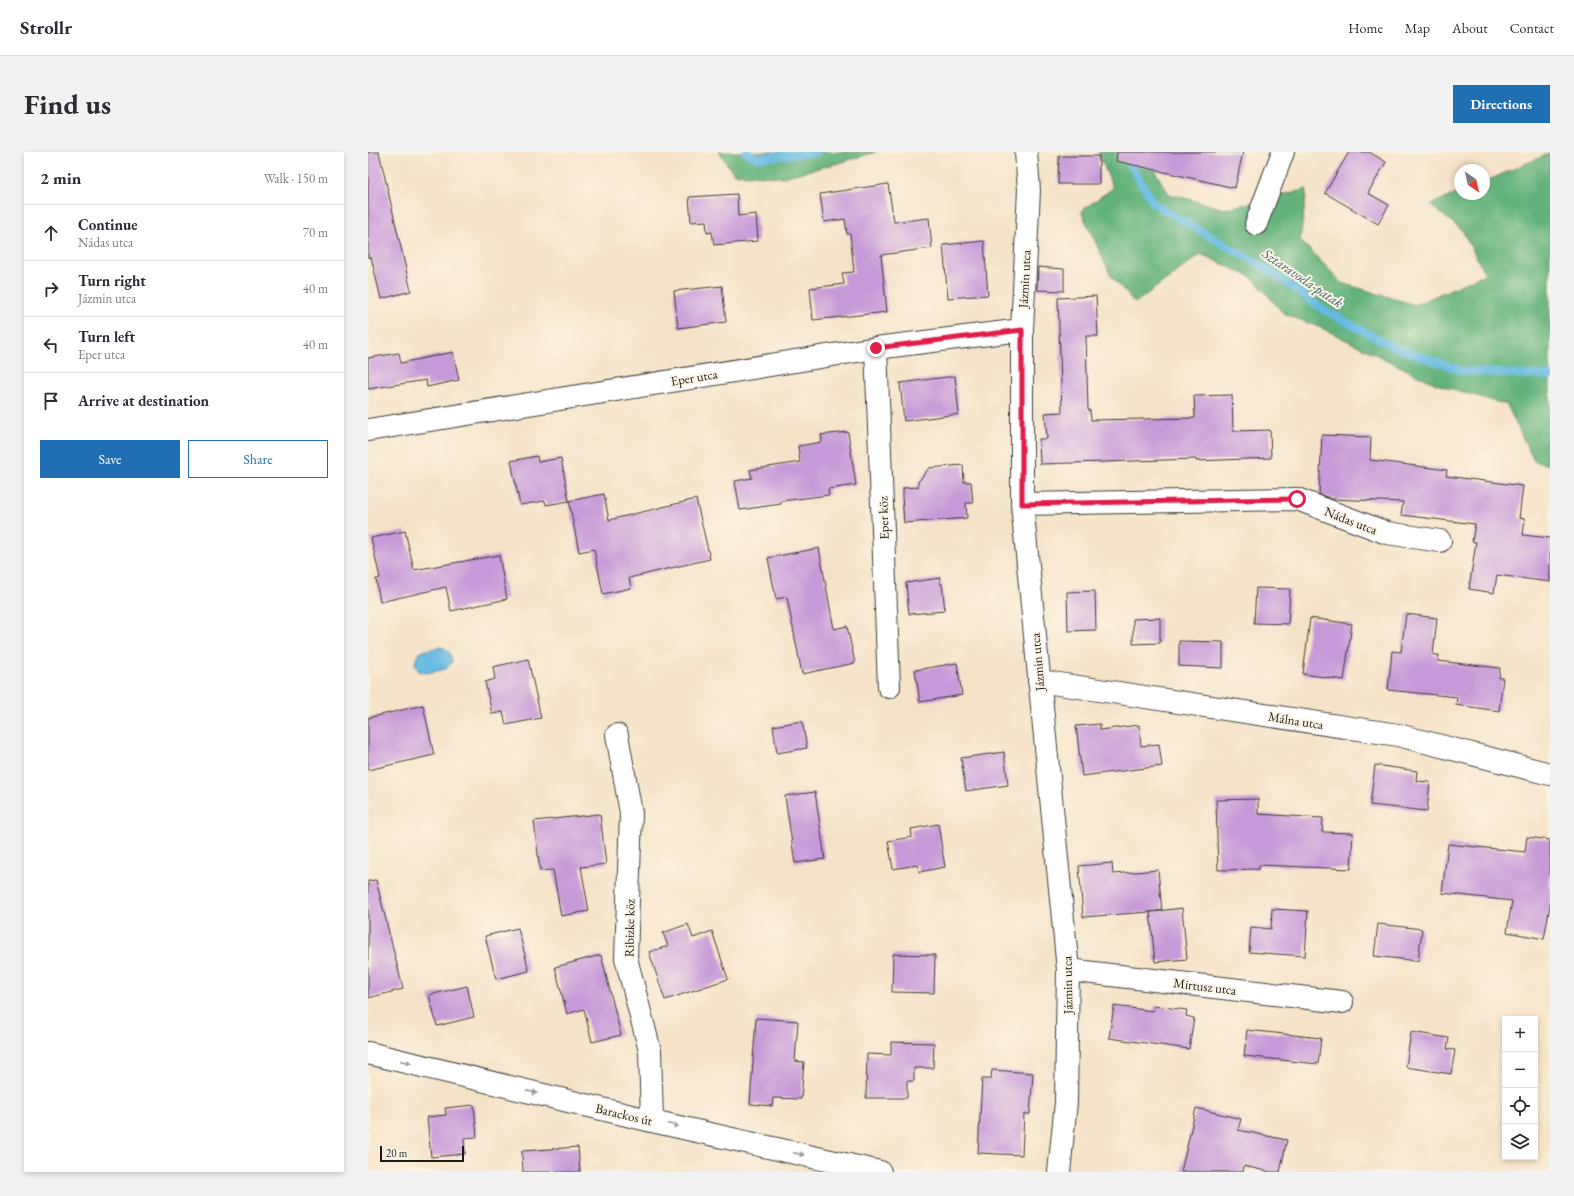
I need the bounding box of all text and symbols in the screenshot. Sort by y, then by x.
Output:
text: Strollr [20,15,72,40]
text: Home [1348,19,1383,37]
text: Map [1405,19,1430,37]
text: About [1452,19,1488,37]
text: Contact [1510,19,1554,37]
button: Directions [1453,85,1550,123]
text: Find us [24,86,111,122]
north arrow [1454,164,1490,200]
text: 2 min [40,167,81,189]
text: Walk · 150 m [264,170,328,187]
text: Continue [78,215,138,234]
icon: ahead [40,222,62,244]
text: 70 m [303,224,328,241]
text: Nádas utca [78,234,133,251]
water label: Sztaravoda-patak [1258,244,1347,312]
street label: Jázmin utca [1014,249,1035,310]
text: Turn right [78,271,146,290]
icon: right [40,278,62,300]
text: 40 m [303,280,328,297]
text: Jázmin utca [78,290,136,307]
text: Turn left [78,327,135,346]
icon: left [40,334,62,356]
text: 40 m [303,336,328,353]
route end [867,339,885,357]
text: Eper utca [78,346,125,363]
street label: Eper utca [669,365,720,390]
icon: arrive [40,390,62,412]
text: Arrive at destination [78,391,209,410]
button: Save [40,440,180,478]
button: Share [188,440,328,478]
route start [1288,490,1306,508]
street label: Eper köz [874,496,893,540]
street label: Nádas utca [1322,503,1380,539]
street label: Jázmin utca [1026,631,1049,693]
street label: Málna utca [1267,708,1326,733]
street label: Ribizke köz [620,899,639,957]
street label: Jázmin utca [1058,955,1077,1015]
street label: Mirtusz utca [1173,974,1238,999]
map controls [1502,1016,1538,1160]
button: + [1502,1016,1538,1052]
button: − [1502,1052,1538,1088]
one-way arrow [400,1060,412,1066]
button: locate [1502,1088,1538,1124]
one-way arrow [526,1090,539,1096]
street label: Barackos út [594,1100,654,1129]
one-way arrow [666,1123,679,1129]
button: layers [1502,1124,1538,1160]
scale bar [380,1144,464,1163]
text: 20 m [386,1146,407,1160]
one-way arrow [793,1151,806,1157]

